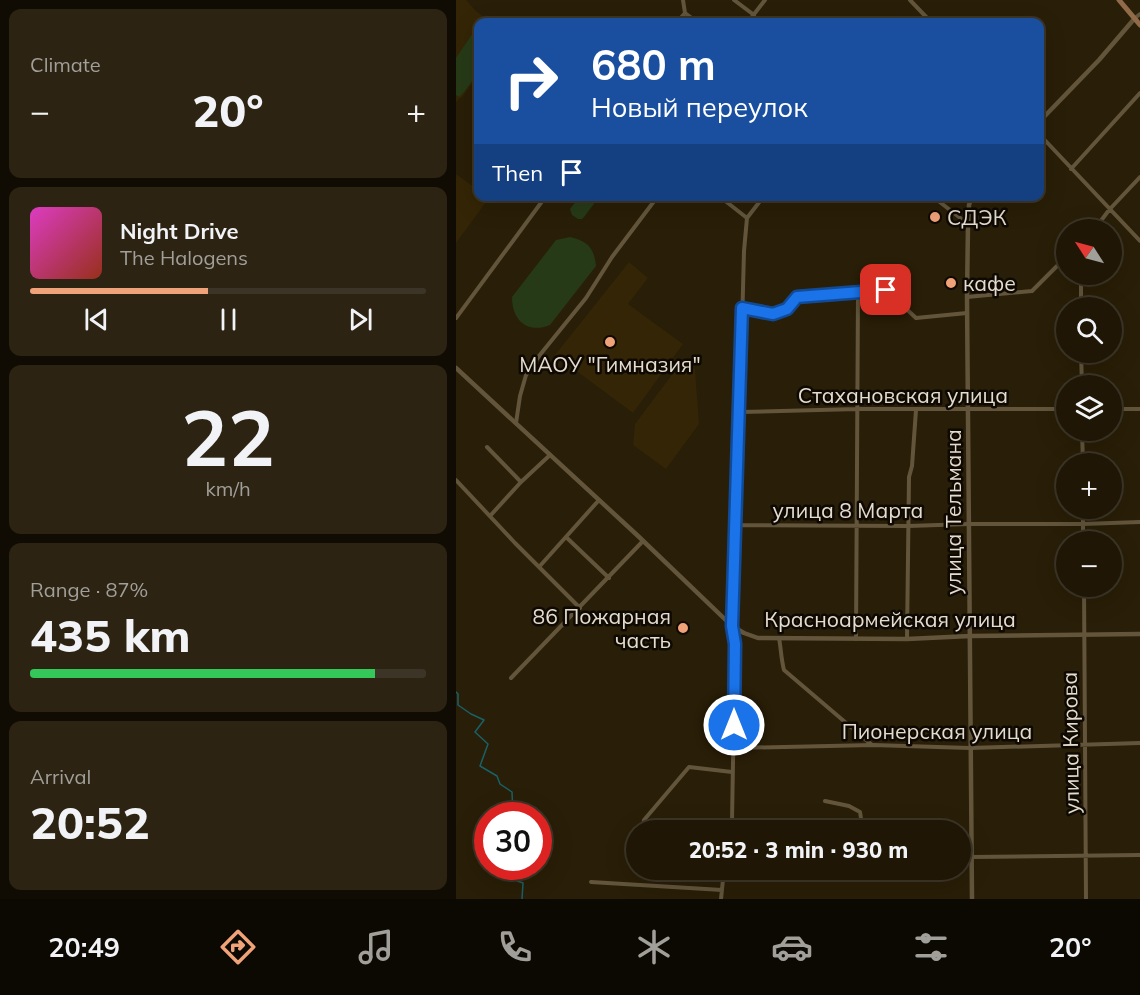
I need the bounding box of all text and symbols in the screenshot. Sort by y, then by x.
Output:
text: 680 m [591,38,716,91]
icon: right [492,42,570,120]
text: Climate [30,52,101,77]
text: 20° [192,82,264,138]
text: − [30,90,50,131]
text: + [406,90,426,131]
text: Новый переулок [591,90,808,124]
icon: arrive [555,156,588,189]
text: Then [492,159,543,187]
place label: СДЭК [947,204,1007,230]
marker: СДЭК [928,210,942,224]
text: Night Drive [120,217,239,245]
north arrow [1056,219,1122,285]
map controls [1056,219,1122,597]
text: The Halogens [120,245,248,270]
pin [860,264,911,315]
place label: кафе [963,270,1016,296]
icon: arrive [869,273,902,306]
marker: кафе [944,276,958,290]
button: search [1056,297,1122,363]
icon: previous [80,303,113,336]
icon: pause [212,303,245,336]
icon: next [344,303,377,336]
marker: МАОУ "Гимназия" [603,335,617,349]
place label: МАОУ "Гимназия" [519,351,701,377]
button: layers [1056,375,1122,441]
street label: Стахановская улица [798,382,1008,408]
text: 22 [181,388,275,486]
street label: улица Тельмана [940,429,966,595]
button: + [1056,453,1122,519]
text: km/h [205,476,251,501]
street label: улица 8 Марта [773,497,923,523]
button: − [1056,531,1122,597]
text: Range · 87% [30,577,148,602]
place label: 86 Пожарная часть [533,603,671,653]
street label: Красноармейская улица [764,606,1016,632]
text: 435 km [30,607,191,663]
marker: 86 Пожарная часть [676,621,690,635]
street label: улица Кирова [1056,672,1084,814]
position arrow [702,693,766,757]
street label: Пионерская улица [842,718,1032,744]
text: Arrival [30,764,91,789]
text: 20:52 [30,794,150,850]
speed limit sign: 30 [474,802,552,880]
text: 20:52 · 3 min · 930 m [689,836,908,864]
icon: directions [217,926,259,968]
icon: music [355,926,397,968]
icon: phone [494,926,536,968]
icon: climate [633,926,675,968]
icon: car [771,926,813,968]
icon: filters [910,926,952,968]
text: 20:49 [48,930,120,964]
text: 20° [1049,930,1092,964]

